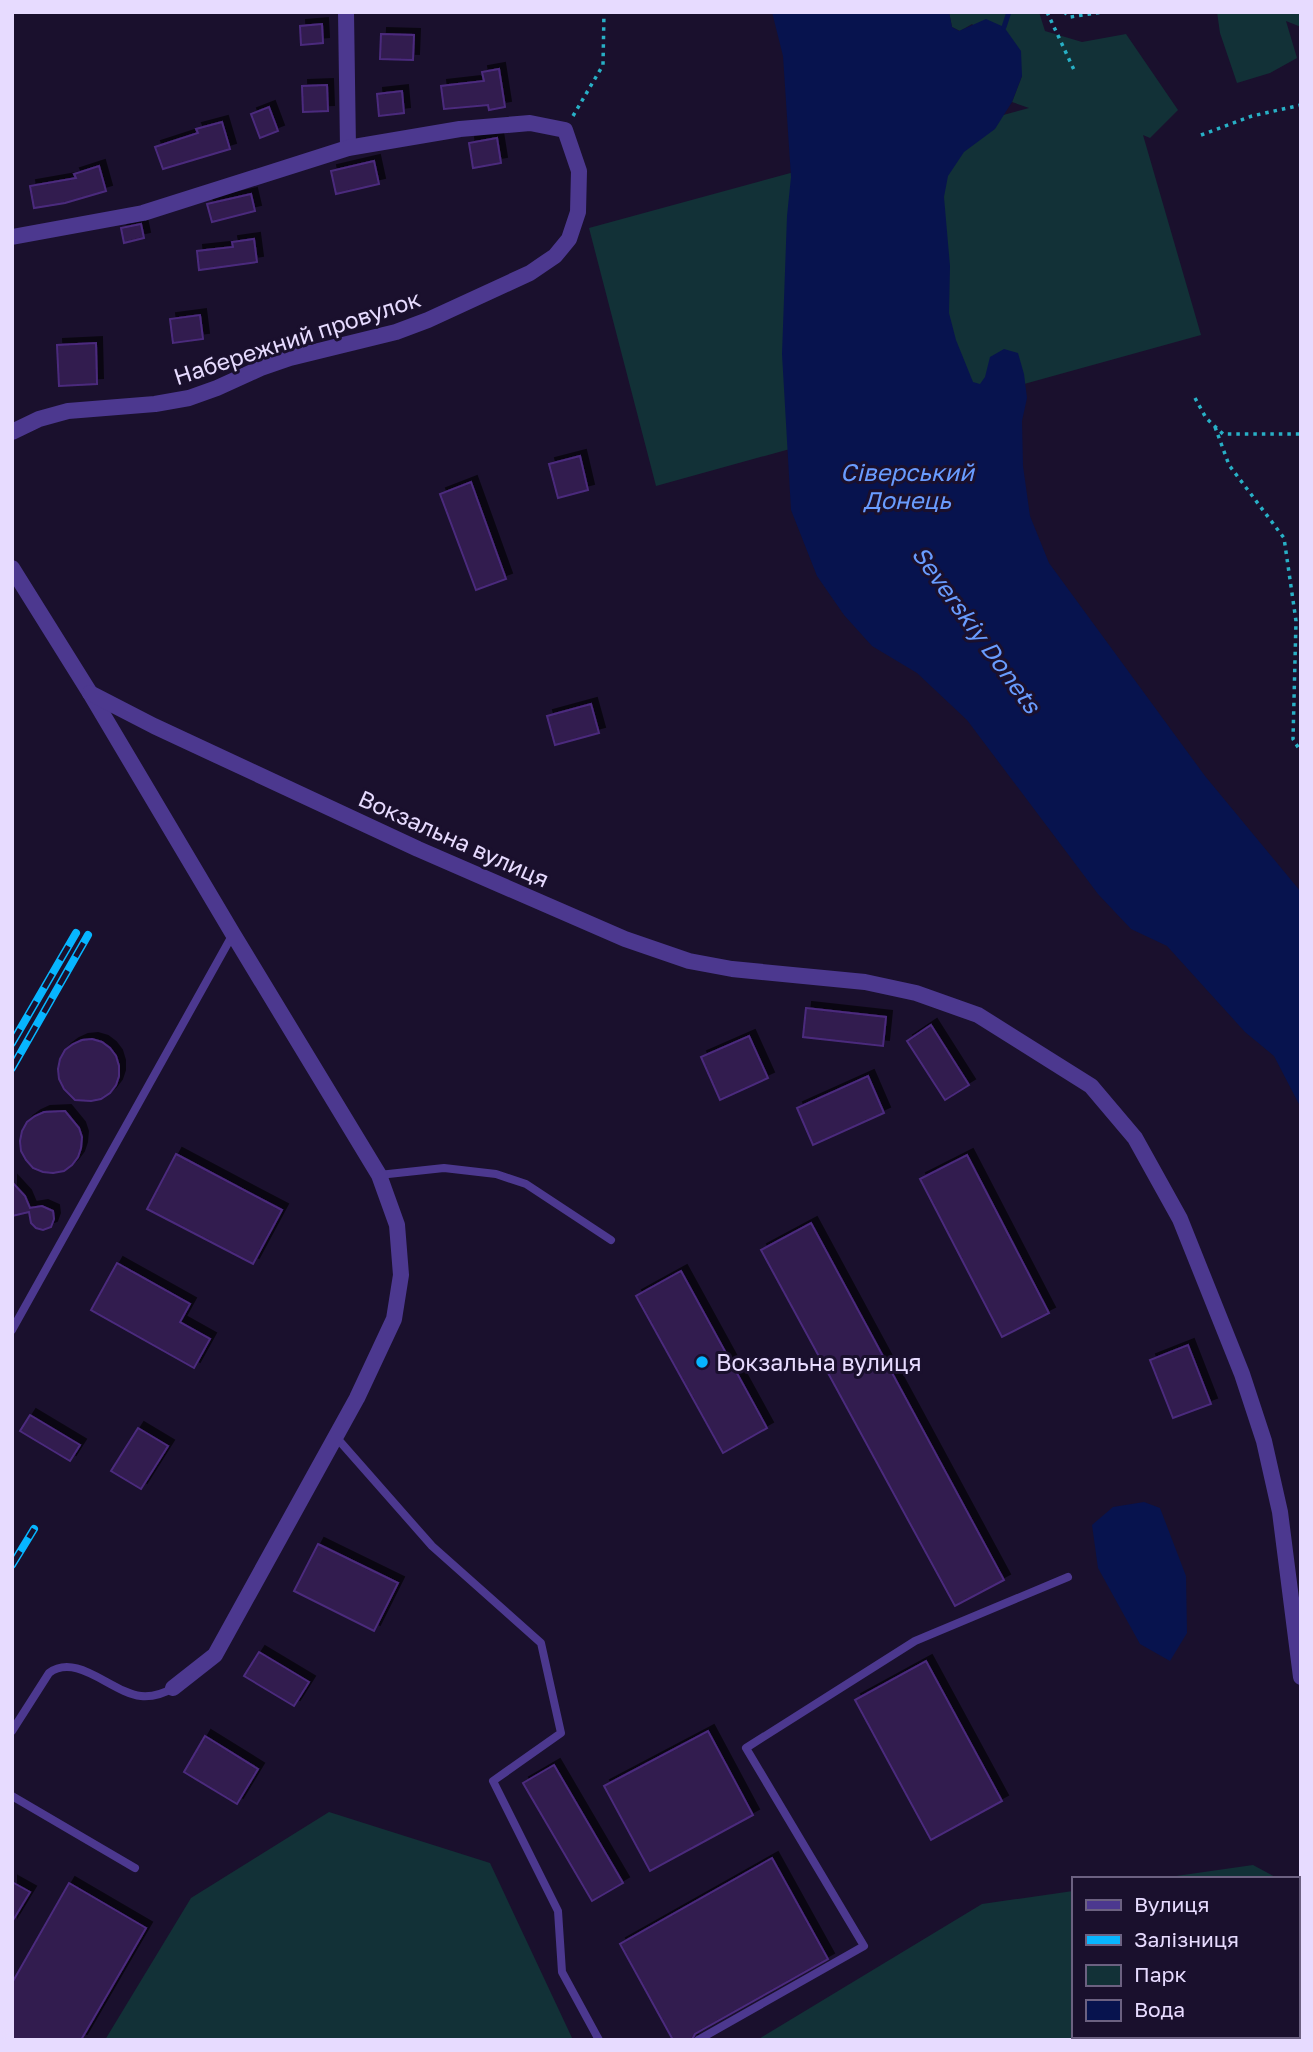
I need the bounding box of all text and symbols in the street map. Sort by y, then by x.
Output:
street label: Набережний провулок [170,284,424,390]
water label: Сіверський Донець [840,457,975,514]
water label: Severskiy Donets [906,540,1048,720]
street label: Вокзальна вулиця [354,783,554,893]
place label: Вокзальна вулиця [716,1348,922,1376]
marker: Вокзальна вулиця [694,1354,710,1370]
legend [1072,1877,1299,2038]
text: Вулиця [1134,1891,1210,1917]
text: Залізниця [1134,1926,1239,1952]
text: Парк [1134,1961,1187,1987]
text: Вода [1134,1996,1185,2022]

